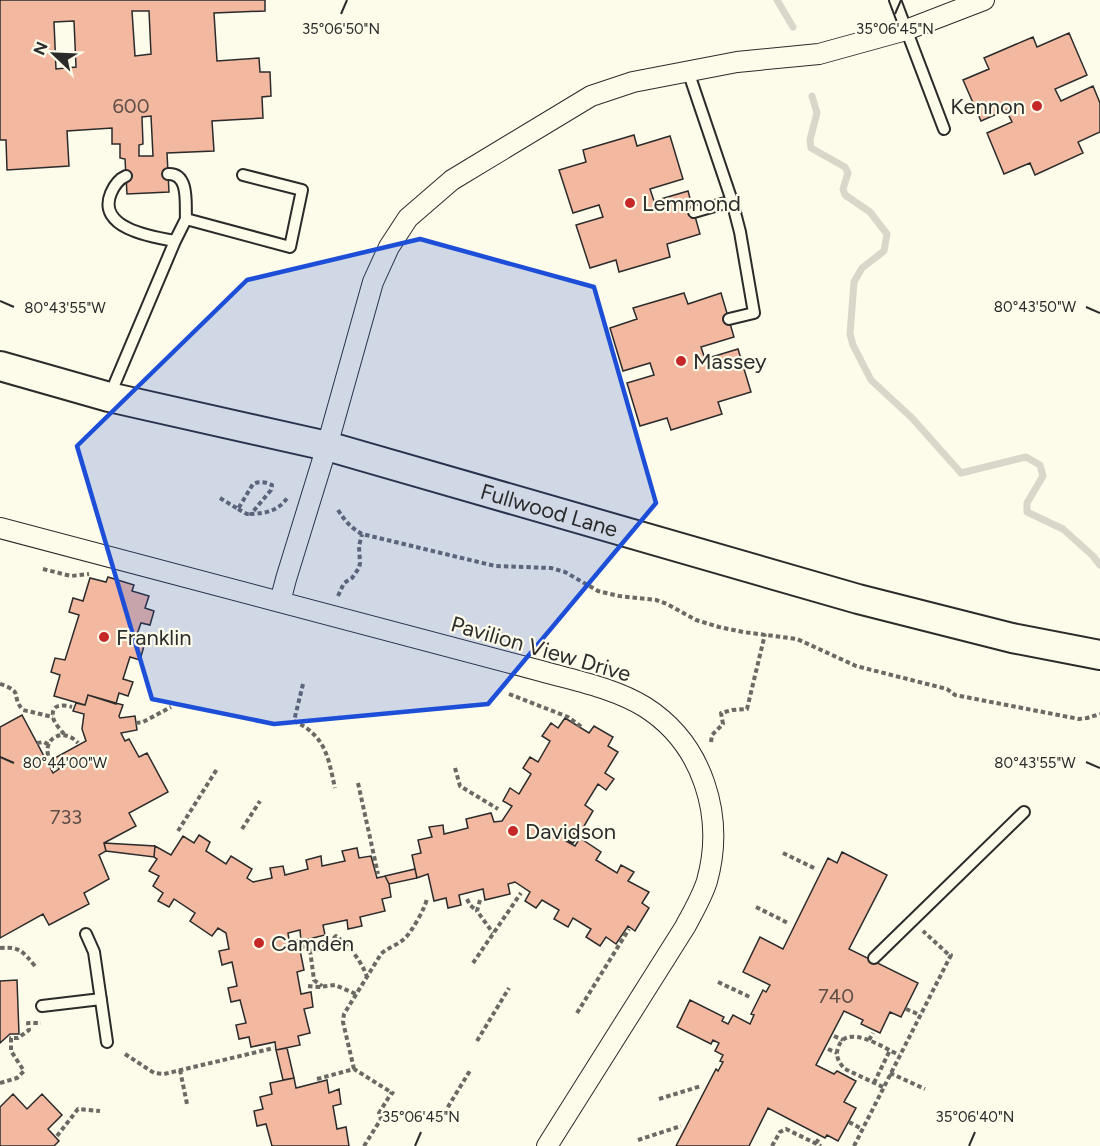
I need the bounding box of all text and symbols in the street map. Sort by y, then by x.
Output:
text: 35°06'50"N [302,20,380,38]
text: 35°06'45"N [856,20,934,38]
north arrow [24,24,84,84]
text: N [29,39,52,58]
place label: Kennon [950,93,1025,120]
house number: 600 [113,94,149,118]
marker: Kennon [1030,99,1044,113]
place label: Lemmond [642,190,741,217]
marker: Lemmond [623,196,637,210]
text: 80°43'50"W [994,298,1077,316]
text: 80°43'55"W [24,299,106,317]
place label: Massey [693,348,767,375]
marker: Massey [674,354,688,368]
street label: Fullwood Lane [477,477,621,543]
street label: Pavilion View Drive [448,610,634,688]
place label: Franklin [116,624,192,651]
marker: Franklin [97,630,111,644]
text: 80°44'00"W [23,754,108,772]
text: 80°43'55"W [994,754,1076,772]
house number: 733 [50,805,82,829]
place label: Davidson [525,818,616,845]
marker: Davidson [506,824,520,838]
place label: Camden [271,930,354,957]
marker: Camden [252,936,266,950]
house number: 740 [818,984,854,1008]
text: 35°06'45"N [382,1108,460,1126]
text: 35°06'40"N [936,1108,1014,1126]

